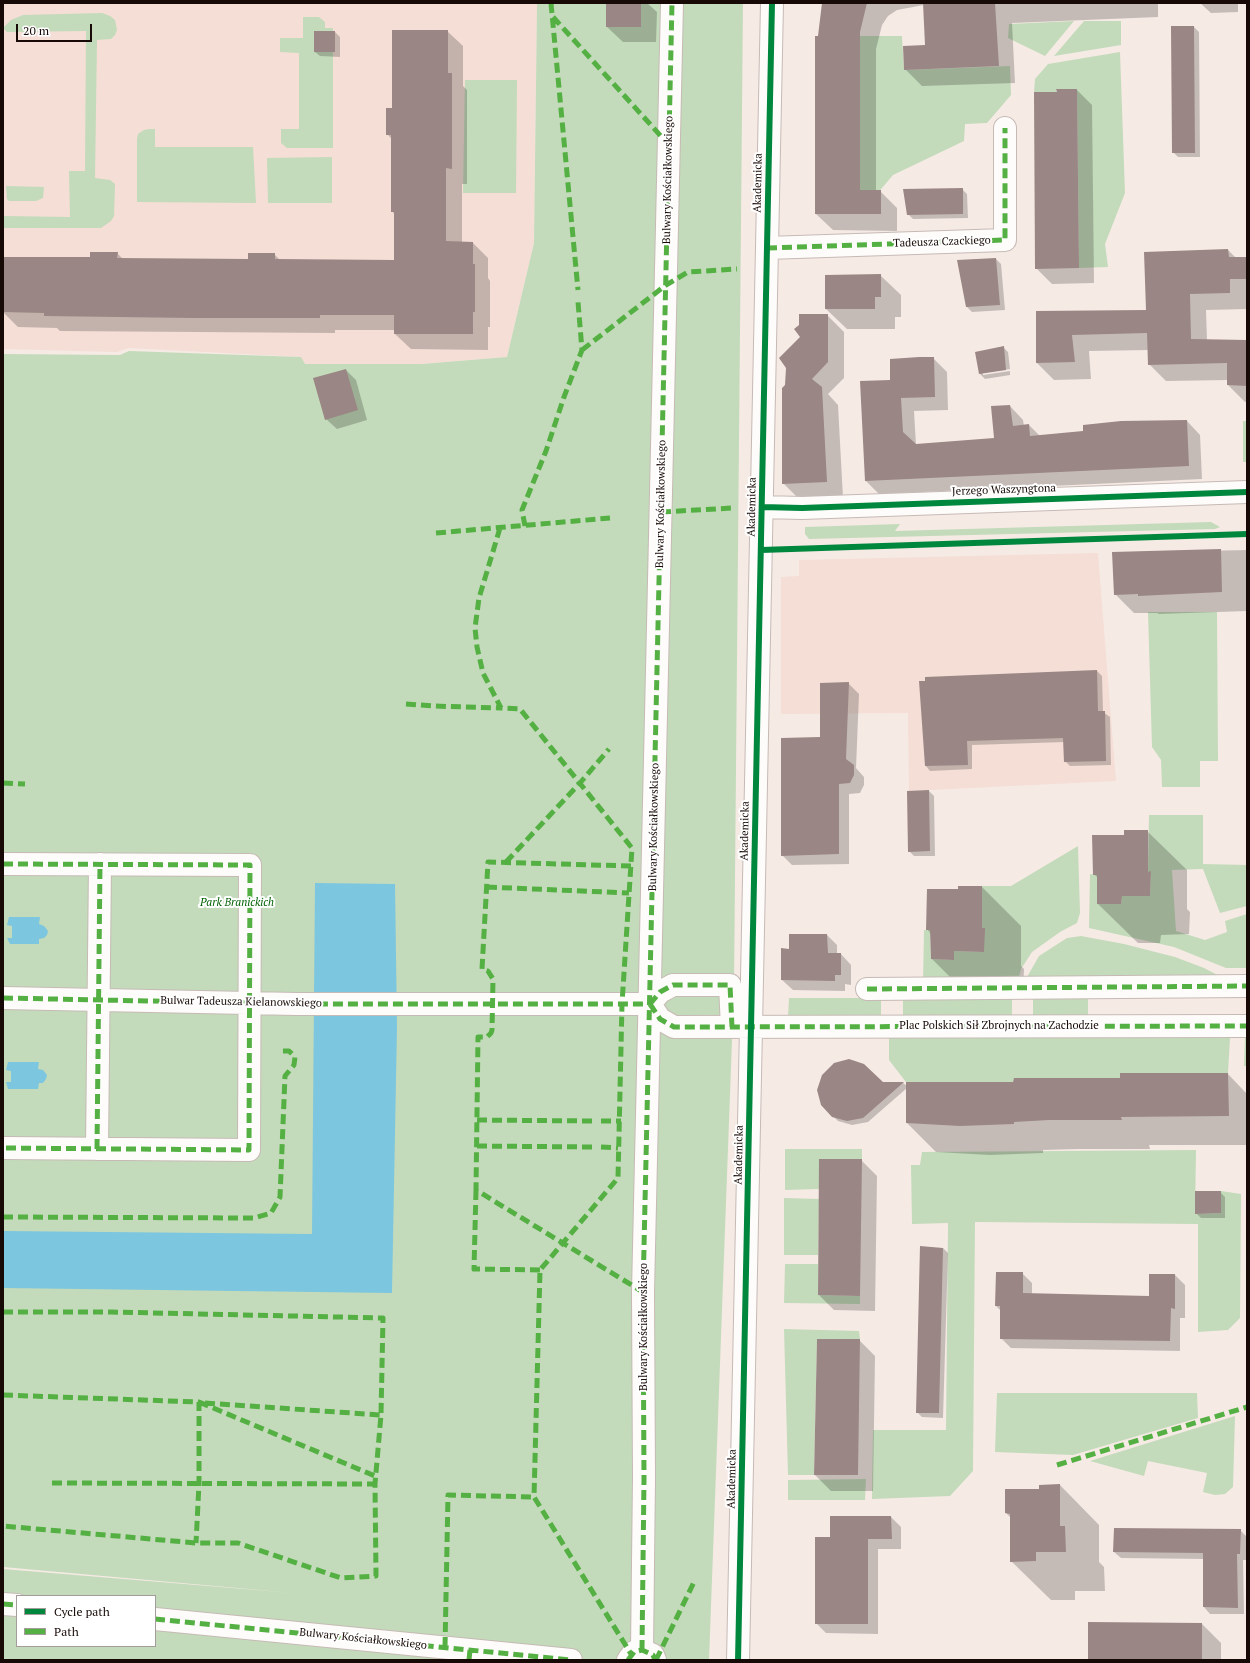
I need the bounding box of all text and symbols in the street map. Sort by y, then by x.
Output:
scale bar [18,16,94,42]
text: 20 m [23,23,49,38]
street label: Bulwary Kościałkowskiego [660,116,676,244]
street label: Akademicka [751,153,765,213]
street label: Tadeusza Czackiego [893,234,991,250]
street label: Bulwary Kościałkowskiego [653,440,669,568]
street label: Akademicka [745,477,759,537]
street label: Jerzego Waszyngtona [952,482,1056,498]
street label: Bulwary Kościałkowskiego [646,763,662,891]
street label: Akademicka [738,801,752,861]
park label: Park Branickich [200,896,274,910]
street label: Bulwar Tadeusza Kielanowskiego [160,994,322,1010]
street label: Plac Polskich Sił Zbrojnych na Zachodzie [899,1019,1099,1033]
street label: Akademicka [732,1125,746,1185]
street label: Bulwary Kościałkowskiego [637,1263,651,1391]
street label: Akademicka [725,1449,739,1509]
legend [16,1595,156,1647]
text: Cycle path [54,1604,110,1619]
text: Path [54,1624,79,1639]
street label: Bulwary Kościałkowskiego [299,1626,427,1652]

